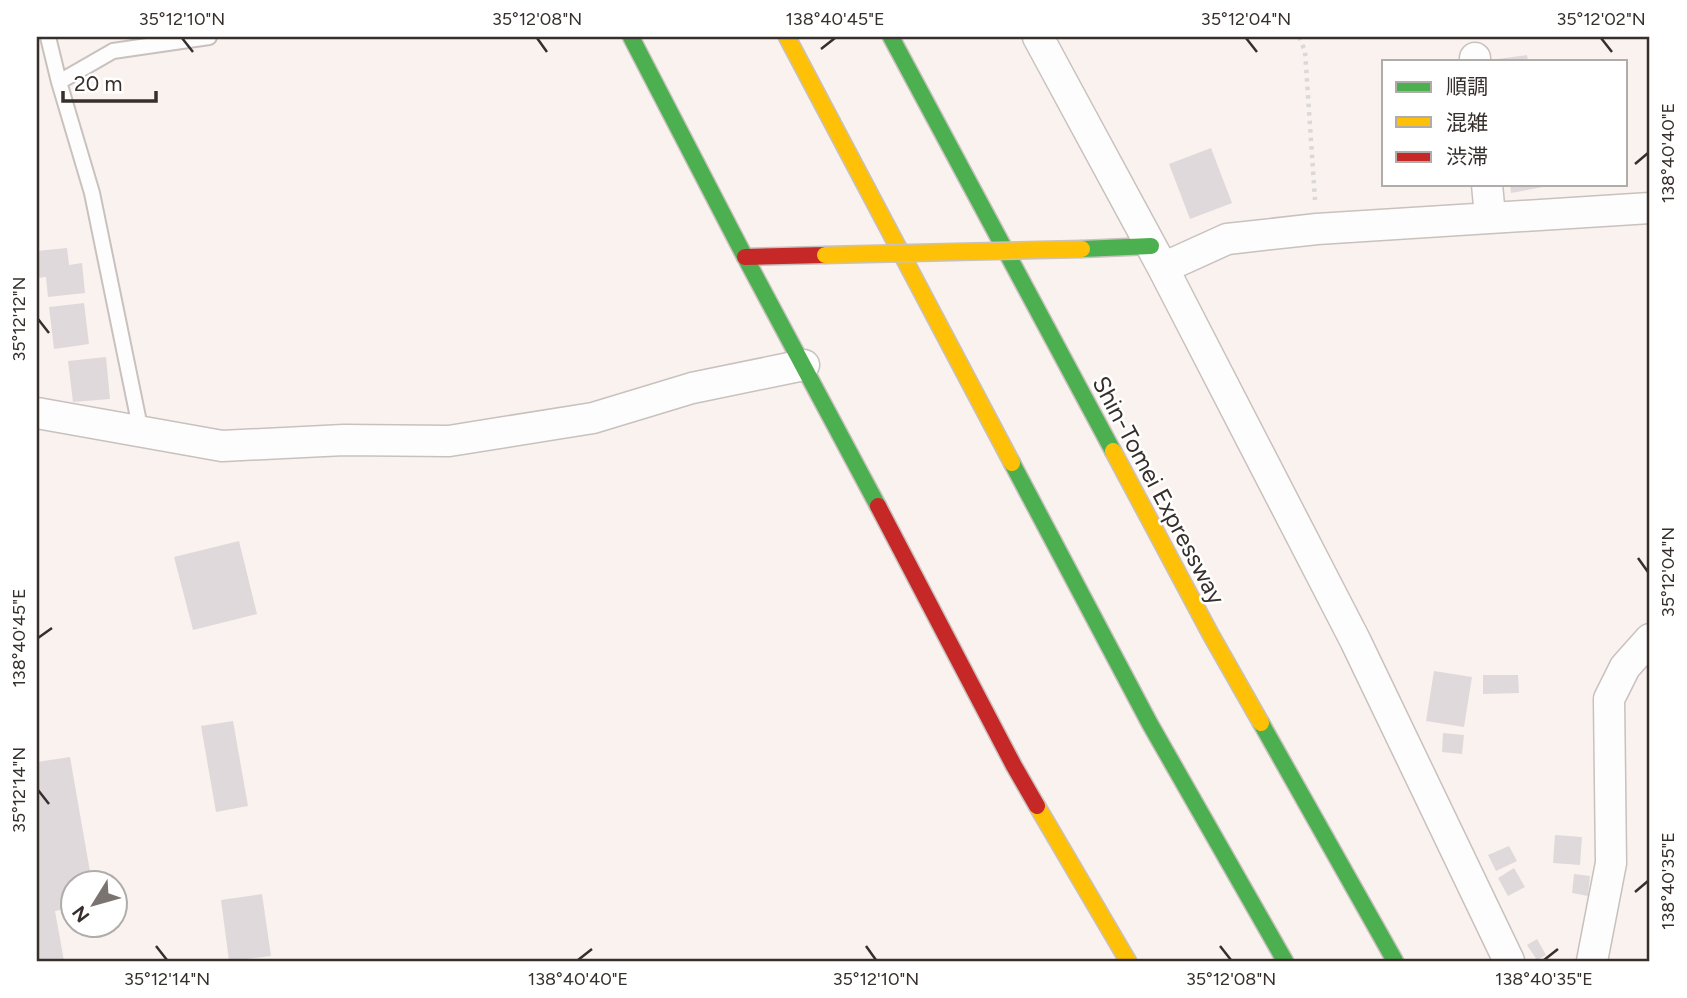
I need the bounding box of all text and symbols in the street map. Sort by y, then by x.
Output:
text: 35°12'10"N [139,8,225,30]
text: 35°12'08"N [492,8,582,30]
text: 138°40'45"E [785,8,885,30]
text: 35°12'04"N [1201,8,1291,30]
text: 35°12'02"N [1556,8,1646,30]
scale bar [63,60,156,104]
legend [1382,60,1628,186]
text: 20 m [74,71,122,96]
text: 順調 [1446,74,1488,99]
text: 138°40'40"E [1657,103,1679,203]
text: 混雑 [1446,110,1488,135]
text: 渋滞 [1446,144,1488,169]
text: 35°12'12"N [8,276,30,362]
street label: Shin-Tomei Expressway [1086,371,1232,609]
text: 35°12'04"N [1657,527,1679,617]
text: 138°40'45"E [8,588,30,688]
text: 35°12'14"N [8,747,30,833]
text: 138°40'35"E [1657,832,1679,930]
north arrow [60,869,130,939]
text: N [67,901,94,927]
text: 35°12'14"N [124,968,210,990]
text: 138°40'40"E [528,968,628,990]
text: 35°12'10"N [833,968,919,990]
text: 35°12'08"N [1186,968,1276,990]
text: 138°40'35"E [1495,968,1593,990]

